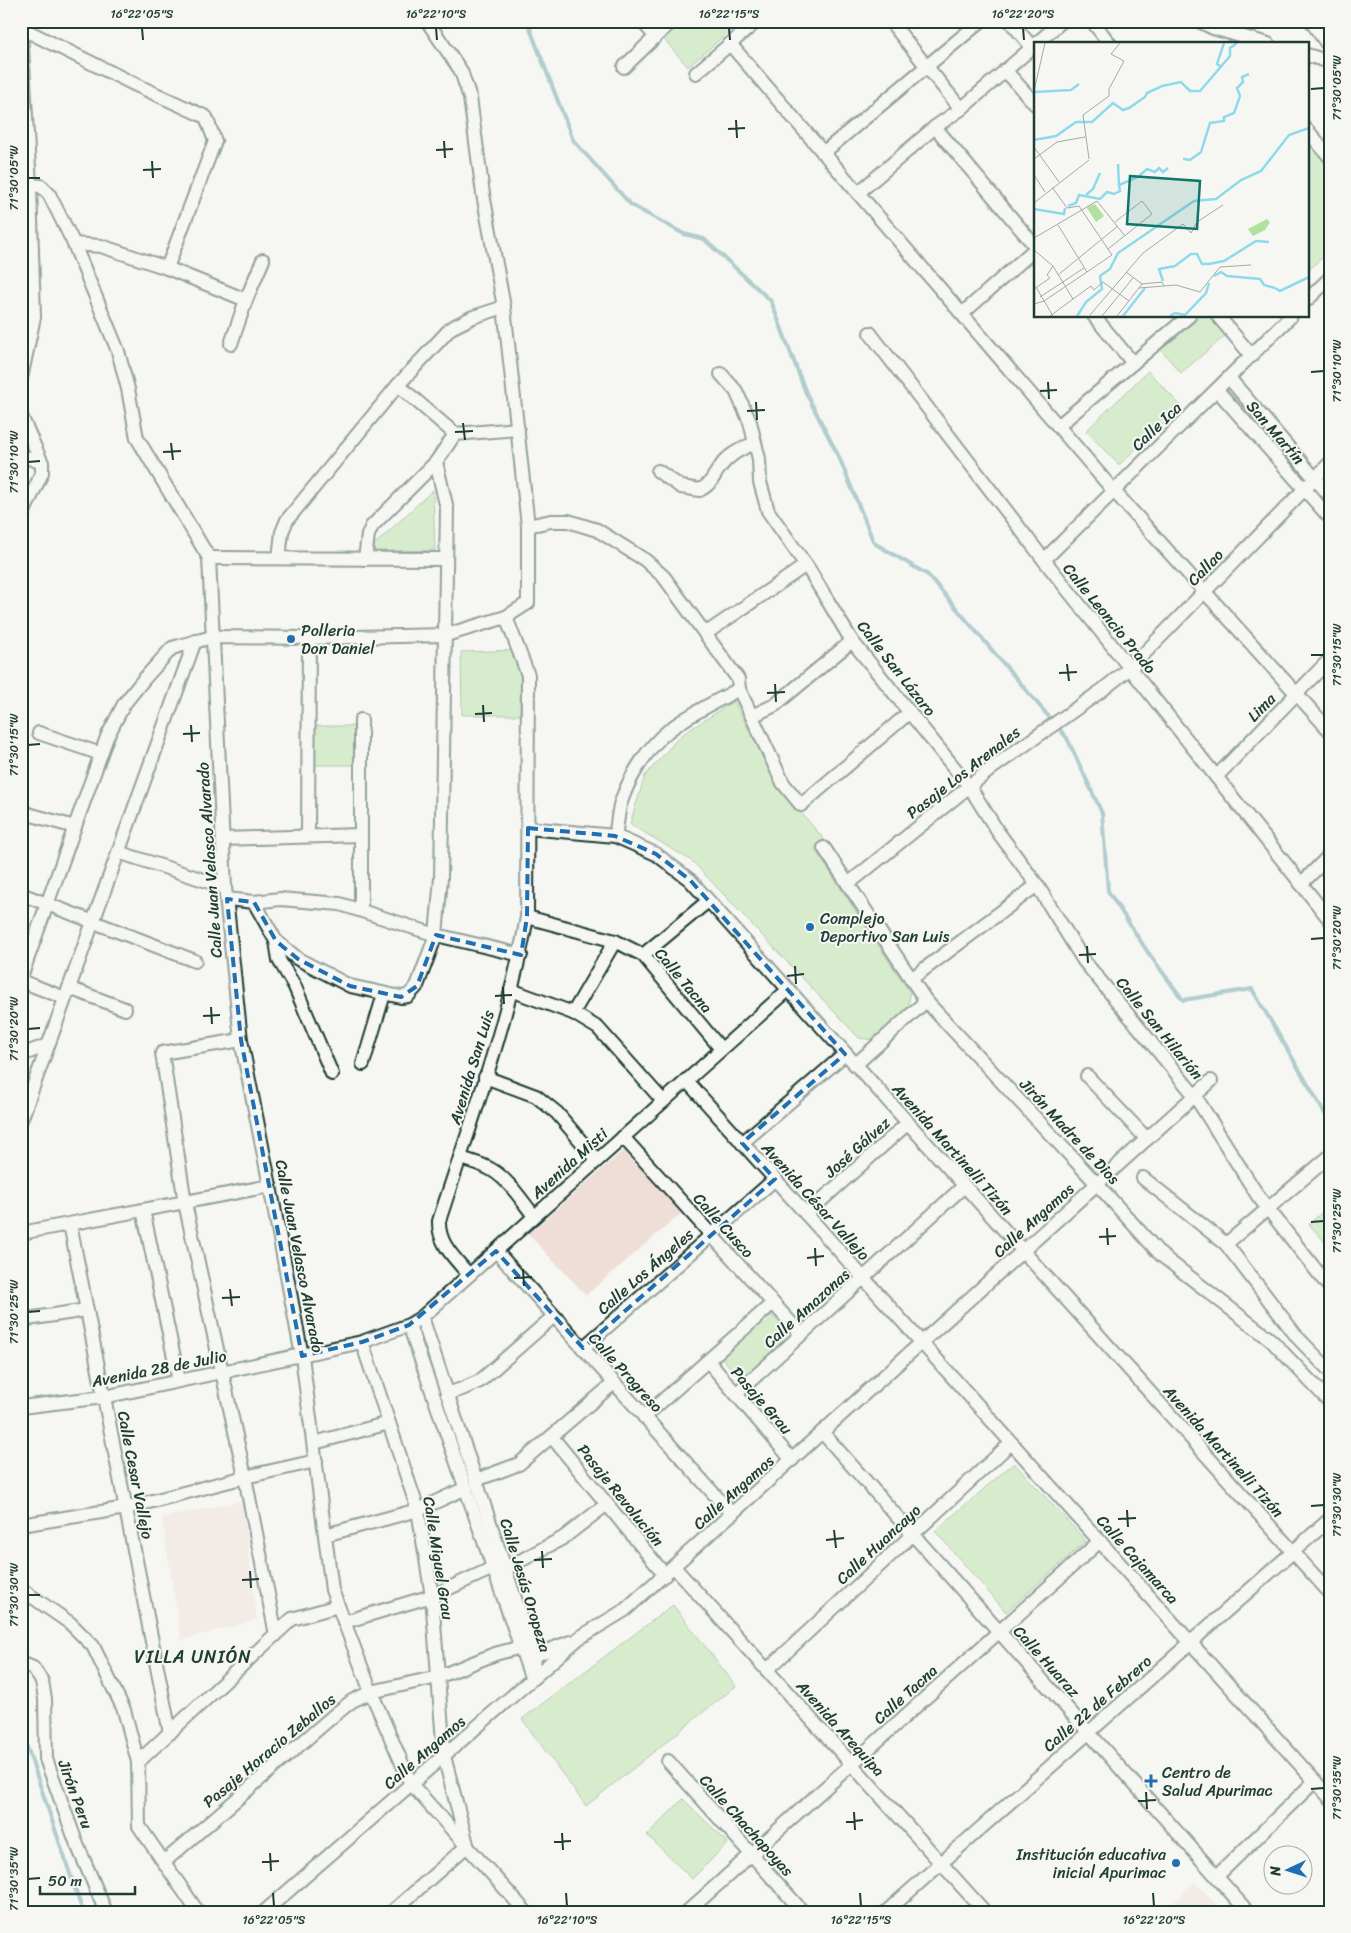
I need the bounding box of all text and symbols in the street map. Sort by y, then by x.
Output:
text: 16°22'05"S [111,3,174,25]
text: 16°22'10"S [406,3,467,25]
text: 16°22'15"S [699,3,760,25]
text: 16°22'20"S [992,3,1055,25]
inset map [1034,42,1308,318]
text: 71°30'05"W [1326,55,1348,120]
text: 71°30'05"W [3,145,25,210]
text: 71°30'10"W [1326,339,1348,402]
street label: San Martín [1239,393,1313,472]
street label: Calle Ica [1124,394,1189,458]
text: 71°30'10"W [3,430,25,493]
street label: Callao [1180,542,1231,593]
street label: Calle Leoncio Prado [1055,556,1164,681]
street label: Calle San Lázaro [849,614,944,723]
place label: Polleria Don Daniel [301,616,375,663]
text: 71°30'15"W [1326,623,1348,686]
marker: Polleria Don Daniel [285,633,297,645]
street label: Lima [1240,685,1284,729]
text: 71°30'15"W [3,713,25,776]
street label: Pasaje Los Arenales [900,718,1027,826]
street label: Calle Juan Velasco Alvarado [188,761,231,959]
place label: Complejo Deportivo San Luis [820,904,950,951]
text: 71°30'20"W [1326,905,1348,970]
marker: Complejo Deportivo San Luis [804,921,816,933]
street label: Calle Tacna [647,941,720,1020]
street label: Calle San Hilarión [1109,970,1211,1087]
text: 71°30'20"W [3,996,25,1061]
street label: Avenida San Luis [440,1006,503,1129]
street label: Jirón Madre de Dios [1012,1071,1127,1192]
street label: Avenida Martinelli Tizón [884,1075,1021,1223]
street label: José Gálvez [817,1109,898,1186]
street label: Avenida Misti [523,1120,615,1207]
street label: Avenida César Vallejo [753,1134,877,1267]
street label: Calle Juan Velasco Alvarado [267,1157,332,1355]
street label: Calle Angamos [986,1175,1081,1265]
street label: Calle Cusco [686,1186,761,1265]
text: 71°30'25"W [1326,1188,1348,1253]
street label: Calle Los Ángeles [590,1220,701,1322]
street label: Calle Amazonas [756,1261,857,1356]
text: 71°30'25"W [3,1279,25,1344]
street label: Calle Progreso [581,1325,670,1420]
street label: Avenida 28 de Julio [88,1341,229,1396]
street label: Pasaje Grau [723,1359,800,1442]
street label: Avenida Martinelli Tizón [1155,1377,1292,1525]
street label: Calle Cesar Vallejo [109,1408,162,1542]
street label: Pasaje Revolución [570,1437,672,1554]
street label: Calle Angamos [686,1447,781,1537]
text: 71°30'30"W [1326,1472,1348,1537]
street label: Calle Miguel Grau [414,1494,463,1622]
street label: Calle Huancayo [829,1497,928,1592]
street label: Calle Cajamarca [1089,1508,1186,1611]
street label: Calle Jesús Oropeza [491,1515,560,1656]
text: 71°30'30"W [3,1562,25,1627]
street label: Calle Huaraz [1006,1618,1088,1705]
district label: VILLA UNIÓN [134,1641,252,1673]
street label: Calle 22 de Febrero [1036,1647,1159,1759]
street label: Calle Tacna [866,1657,944,1732]
street label: Avenida Arequipa [788,1672,892,1784]
street label: Pasaje Horacio Zeballos [196,1685,343,1815]
street label: Calle Angamos [376,1708,473,1797]
street label: Jirón Peru [49,1754,102,1833]
text: 71°30'35"W [1326,1755,1348,1820]
place label: Centro de Salud Apurimac [1162,1758,1273,1805]
street label: Calle Chachapoyas [692,1767,802,1884]
marker: Centro de Salud Apurimac [1144,1774,1158,1788]
place label: Institución educativa inicial Apurimac [1015,1840,1167,1887]
text: 71°30'35"W [3,1846,25,1911]
north arrow [1264,1846,1314,1896]
marker: Institución educativa inicial Apurimac [1170,1857,1182,1869]
scale bar [40,1863,135,1895]
text: N [1263,1865,1288,1878]
text: 50 m [48,1868,83,1894]
text: 16°22'05"S [243,1909,306,1931]
text: 16°22'10"S [537,1909,598,1931]
text: 16°22'15"S [831,1909,892,1931]
text: 16°22'20"S [1123,1909,1186,1931]

